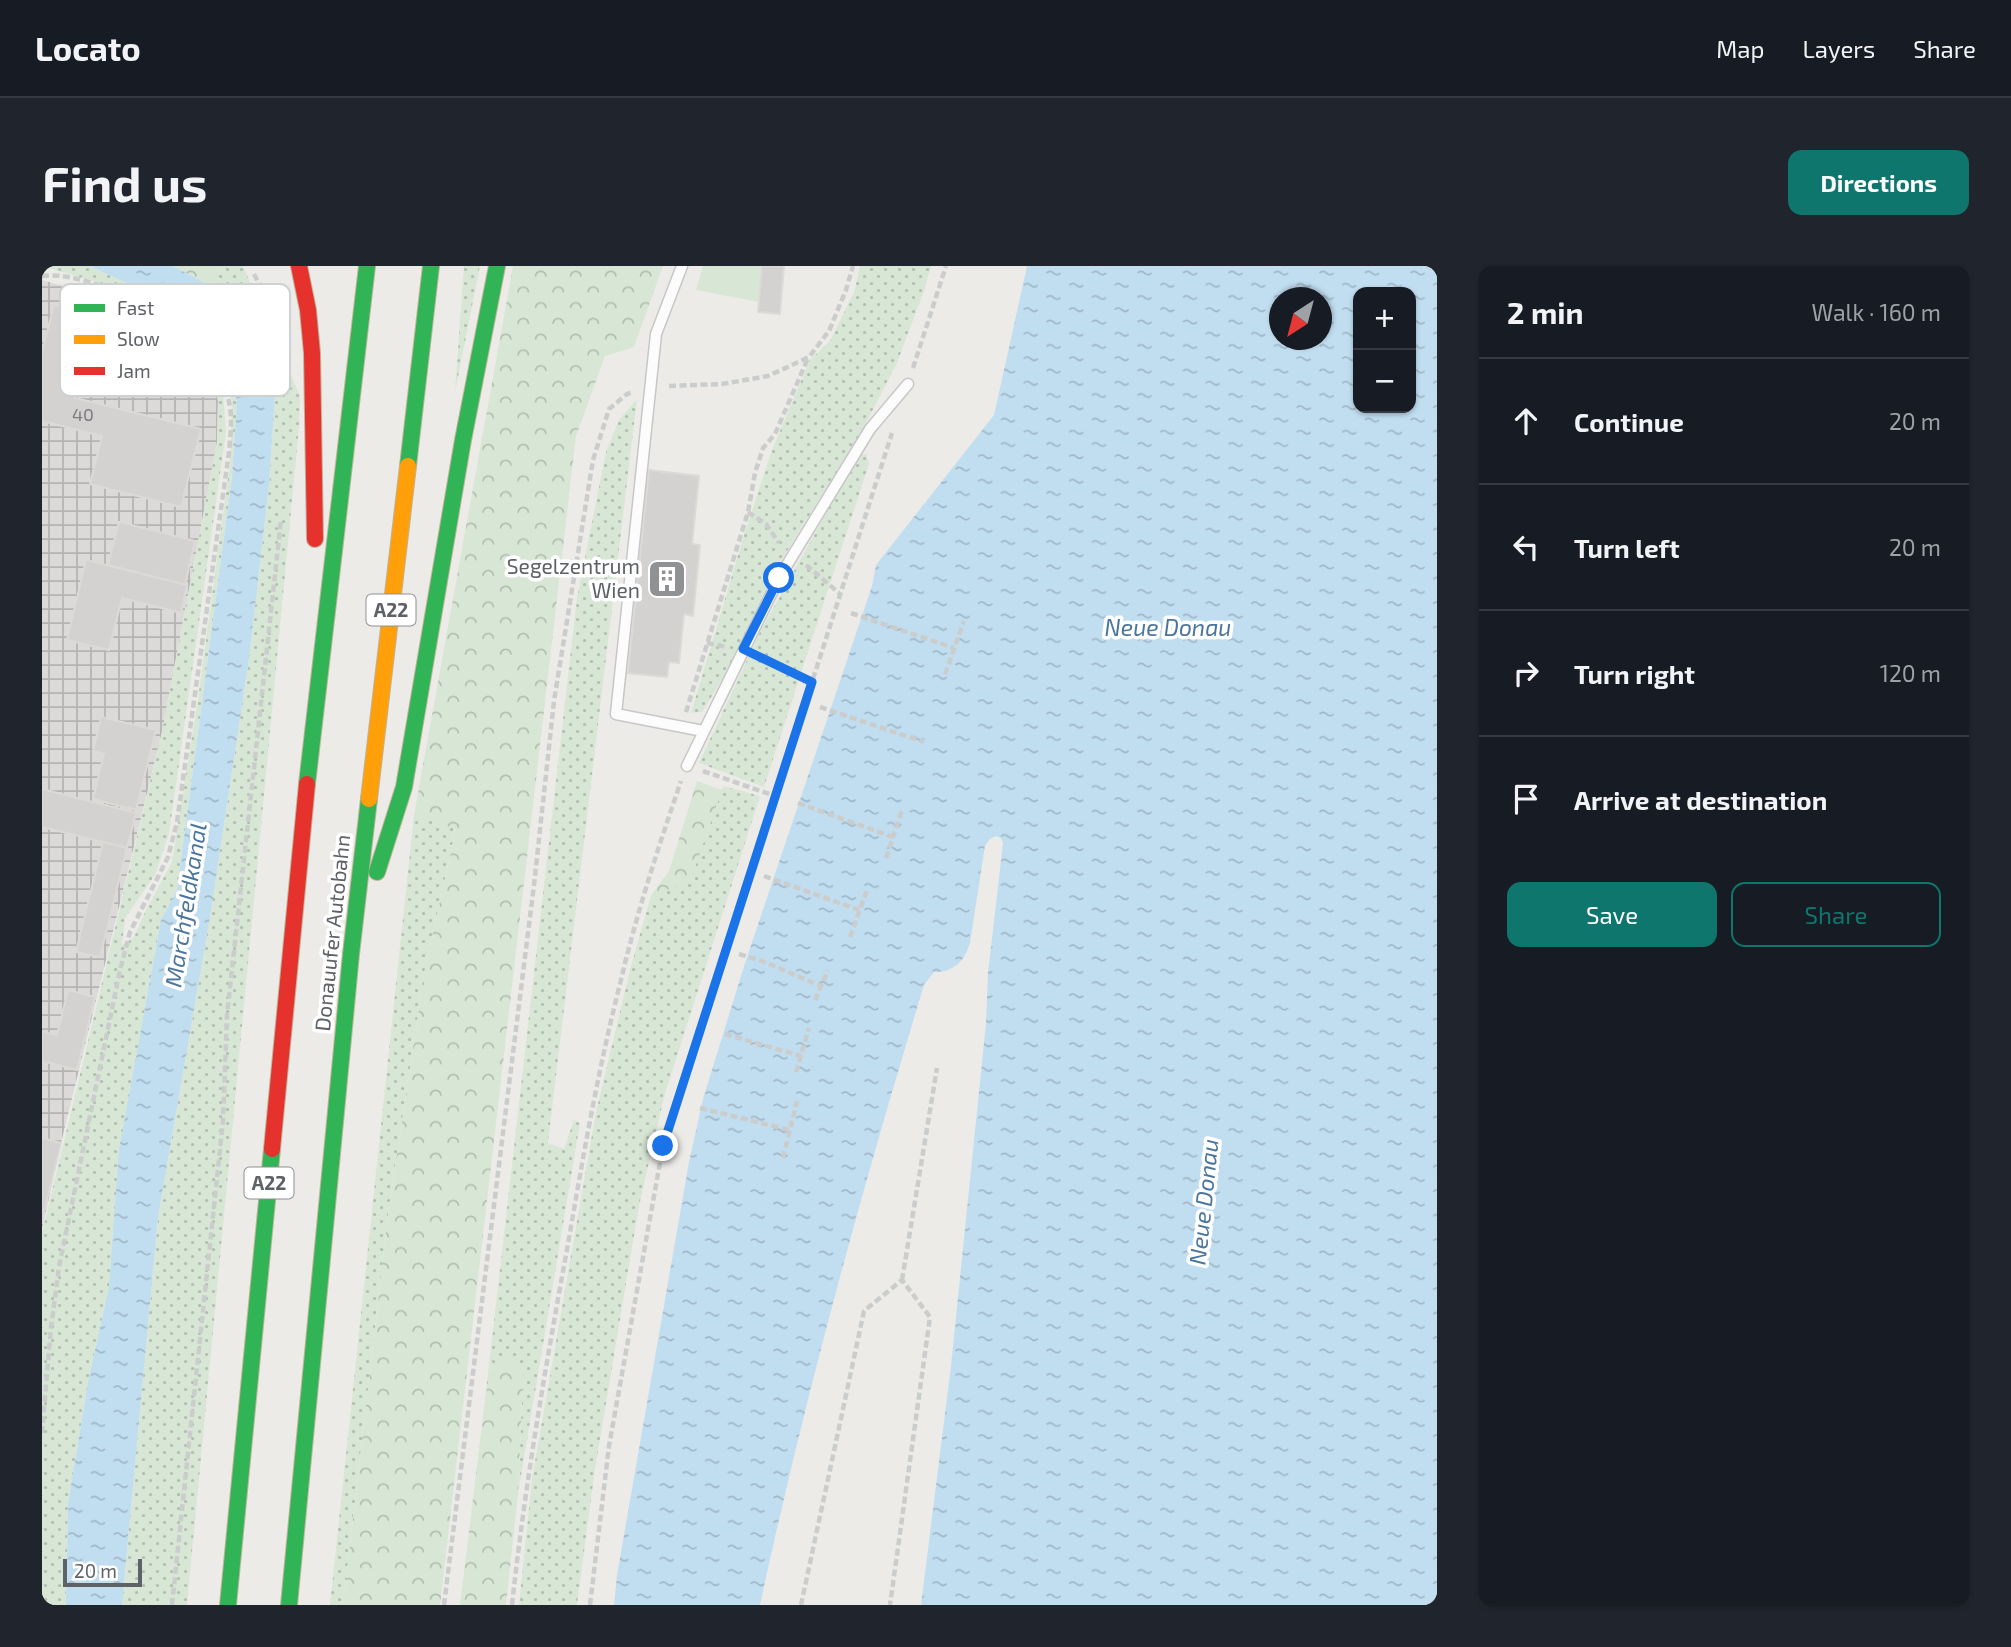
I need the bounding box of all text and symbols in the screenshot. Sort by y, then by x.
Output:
text: Locato [35,28,141,68]
text: Map [1716,34,1764,63]
text: Layers [1802,34,1875,63]
text: Share [1913,34,1976,63]
button: Directions [1788,150,1969,215]
text: Find us [42,153,207,212]
legend [60,284,290,396]
north arrow [1269,287,1332,350]
map controls [1353,287,1416,413]
button: + [1353,287,1416,350]
text: 2 min [1507,294,1584,330]
text: Fast [117,296,154,319]
text: Walk · 160 m [1811,298,1941,326]
text: Slow [117,327,160,350]
button: − [1353,350,1416,413]
text: Jam [117,359,151,382]
icon: ahead [1507,402,1545,440]
house number: 40 [72,403,94,425]
text: Continue [1574,406,1684,437]
text: 20 m [1889,407,1941,435]
icon: left [1507,528,1545,566]
text: Turn left [1574,532,1680,563]
text: 20 m [1889,533,1941,561]
place label: Segelzentrum Wien [507,553,640,602]
building icon: Segelzentrum Wien [646,558,688,600]
route start [763,562,794,593]
road number: A22 [366,594,416,626]
water label: Neue Donau [1105,613,1231,641]
icon: right [1507,654,1545,692]
text: Turn right [1574,658,1695,689]
text: 120 m [1880,659,1941,687]
icon: arrive [1507,780,1545,818]
text: Arrive at destination [1574,784,1827,815]
water label: Marchfeldkanal [158,821,212,989]
street label: Donauufer Autobahn [309,833,354,1032]
button: Save [1507,882,1717,947]
button: Share [1731,882,1941,947]
route end [647,1130,678,1161]
water label: Neue Donau [1182,1137,1224,1266]
road number: A22 [244,1168,294,1198]
scale bar [63,1556,142,1588]
text: 20 m [74,1559,117,1582]

